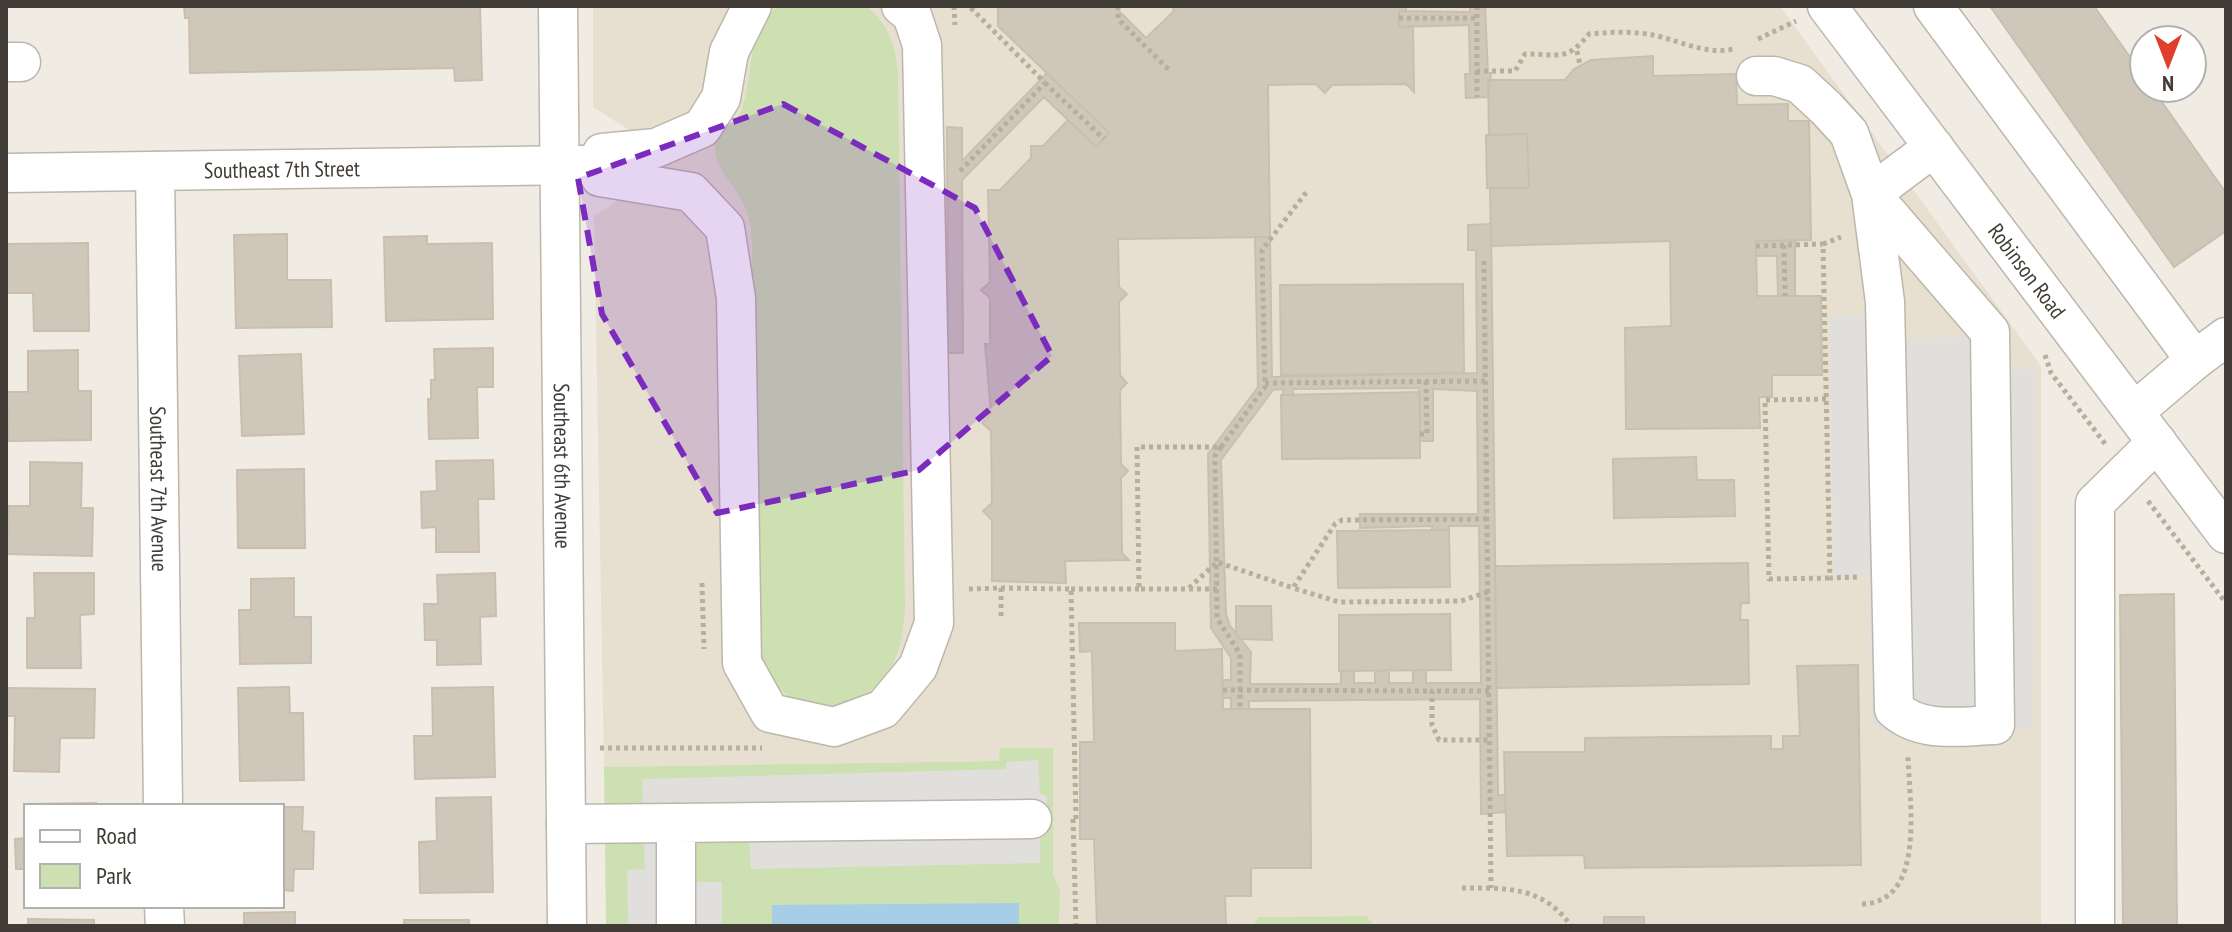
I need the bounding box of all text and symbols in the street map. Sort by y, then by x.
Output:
north arrow [2128,24,2208,104]
text: N [2162,70,2174,98]
street label: Southeast 7th Street [204,154,360,184]
street label: Robinson Road [1982,218,2072,324]
street label: Southeast 6th Avenue [548,383,577,549]
street label: Southeast 7th Avenue [144,406,174,572]
legend [24,804,284,908]
text: Road [96,820,137,851]
text: Park [96,860,132,891]

